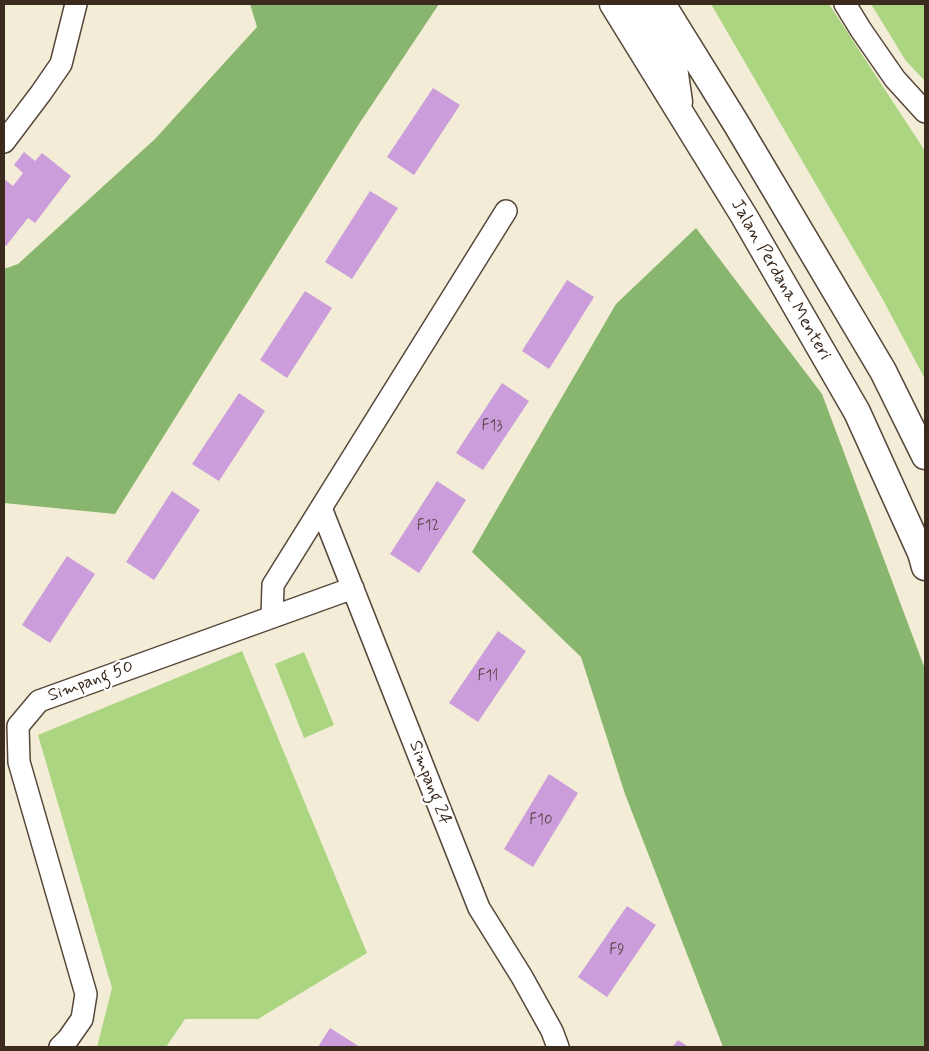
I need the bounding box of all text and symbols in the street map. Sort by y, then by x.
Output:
street label: Jalan Perdana Menteri [725,196,835,364]
house number: F13 [481,418,503,436]
house number: F12 [417,518,439,536]
street label: Simpang 50 [45,657,137,707]
house number: F11 [477,668,499,686]
street label: Simpang 24 [403,738,455,828]
house number: F10 [529,812,553,830]
house number: F9 [609,942,625,960]

